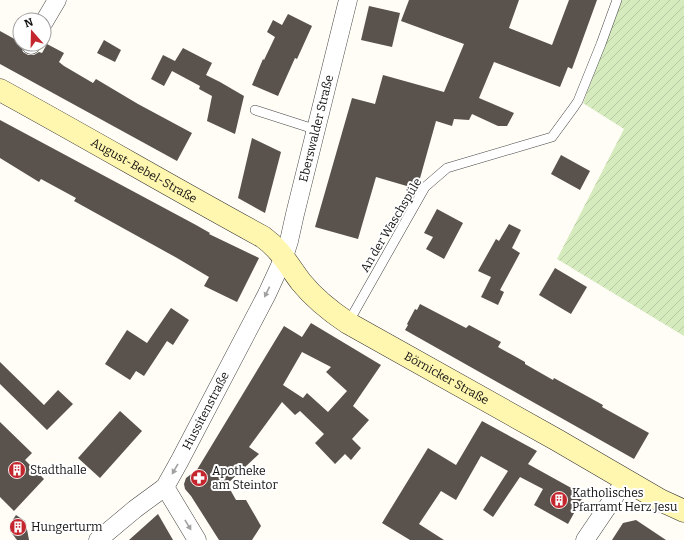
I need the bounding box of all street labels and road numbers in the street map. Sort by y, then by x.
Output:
street label: Eberswalder Straße [296,74,336,183]
street label: August-Bebel-Straße [89,135,199,206]
street label: An der Waschspüle [357,176,425,274]
street label: Börnicker Straße [402,349,491,407]
street label: Hussitenstraße [180,369,232,452]

